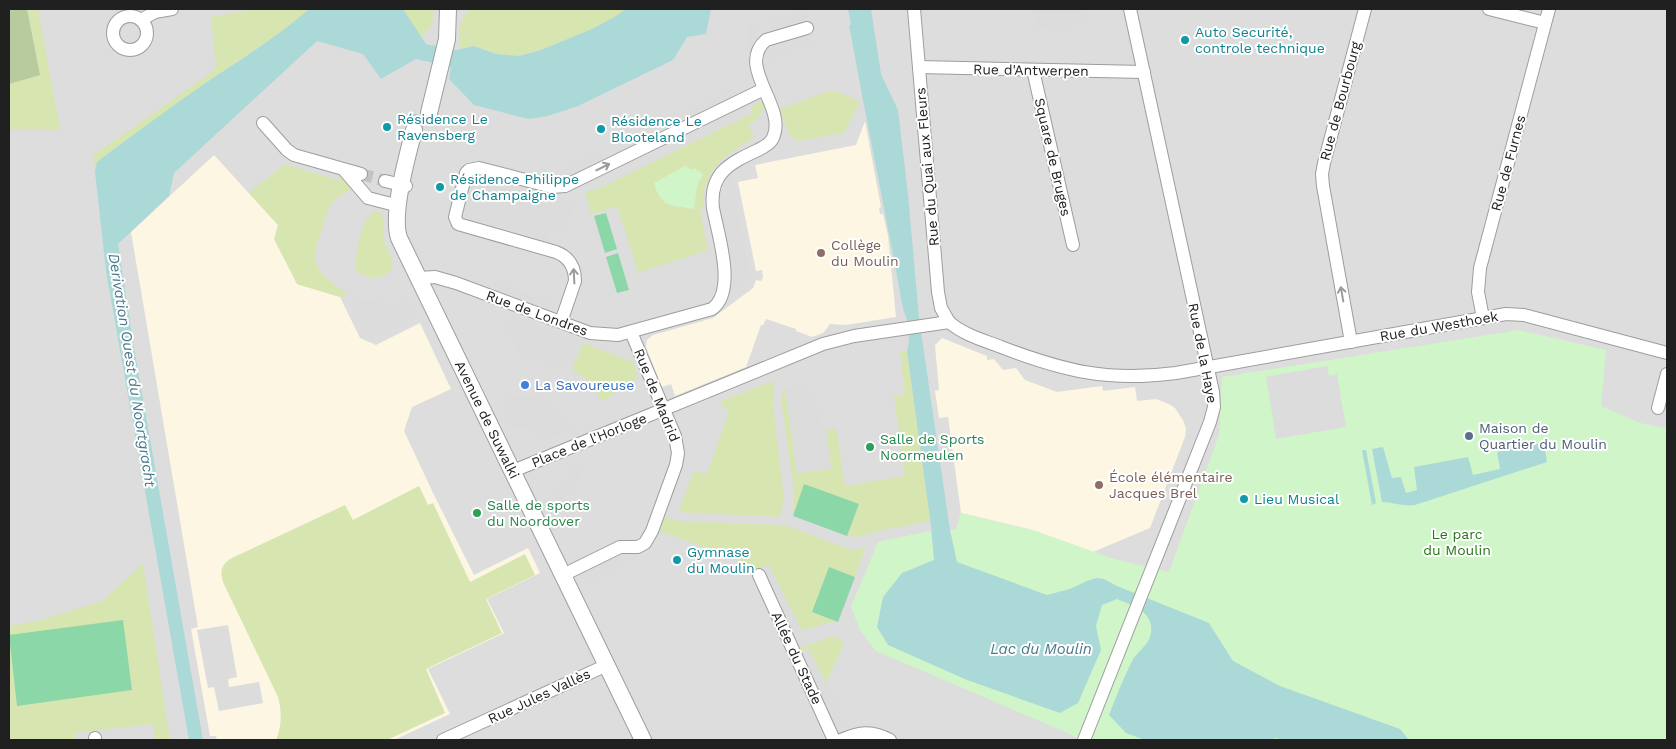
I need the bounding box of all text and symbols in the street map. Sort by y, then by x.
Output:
place label: Auto Securité, controle technique [1195,24,1325,56]
marker: Auto Securité, controle technique [1179,34,1191,46]
street label: Rue de Bourbourg [1316,39,1364,162]
street label: Rue d'Antwerpen [973,61,1089,79]
street label: Rue du Quai aux Fleurs [912,87,942,247]
street label: Square de Bruges [1032,96,1074,218]
place label: Résidence Le Ravensberg [397,111,488,143]
place label: Résidence Le Blooteland [611,113,702,145]
street label: Rue de Furnes [1487,113,1529,213]
marker: Résidence Le Ravensberg [381,121,393,133]
marker: Résidence Le Blooteland [595,123,607,135]
one-way arrow [595,162,610,172]
place label: Résidence Philippe de Champaigne [450,171,579,203]
marker: Résidence Philippe de Champaigne [434,181,446,193]
place label: Collège du Moulin [831,237,899,269]
marker: Collège du Moulin [815,247,827,259]
water label: Derivation Ouest du Noortgracht [105,252,160,489]
one-way arrow [569,268,578,284]
street label: Rue de Londres [484,287,590,339]
one-way arrow [1336,287,1346,303]
street label: Rue de la Haye [1185,301,1221,405]
street label: Rue du Westhoek [1379,308,1499,344]
street label: Rue de Madrid [631,346,683,444]
street label: Avenue de Suwalki [452,358,523,481]
place label: La Savoureuse [535,377,634,393]
marker: La Savoureuse [519,379,531,391]
street label: Place de l'Horloge [529,410,649,470]
place label: Maison de Quartier du Moulin [1479,420,1607,452]
marker: Maison de Quartier du Moulin [1463,430,1475,442]
place label: Salle de Sports Noormeulen [880,431,984,463]
marker: Salle de Sports Noormeulen [864,441,876,453]
place label: École élémentaire Jacques Brel [1109,469,1233,501]
marker: École élémentaire Jacques Brel [1093,479,1105,491]
place label: Lieu Musical [1254,491,1340,507]
marker: Lieu Musical [1238,493,1250,505]
place label: Salle de sports du Noordover [487,497,590,529]
marker: Salle de sports du Noordover [471,507,483,519]
park label: Le parc du Moulin [1423,526,1491,558]
place label: Gymnase du Moulin [687,544,755,576]
marker: Gymnase du Moulin [671,554,683,566]
street label: Allée du Stade [768,609,826,707]
water label: Lac du Moulin [990,640,1092,658]
street label: Rue Jules Vallès [485,665,593,727]

